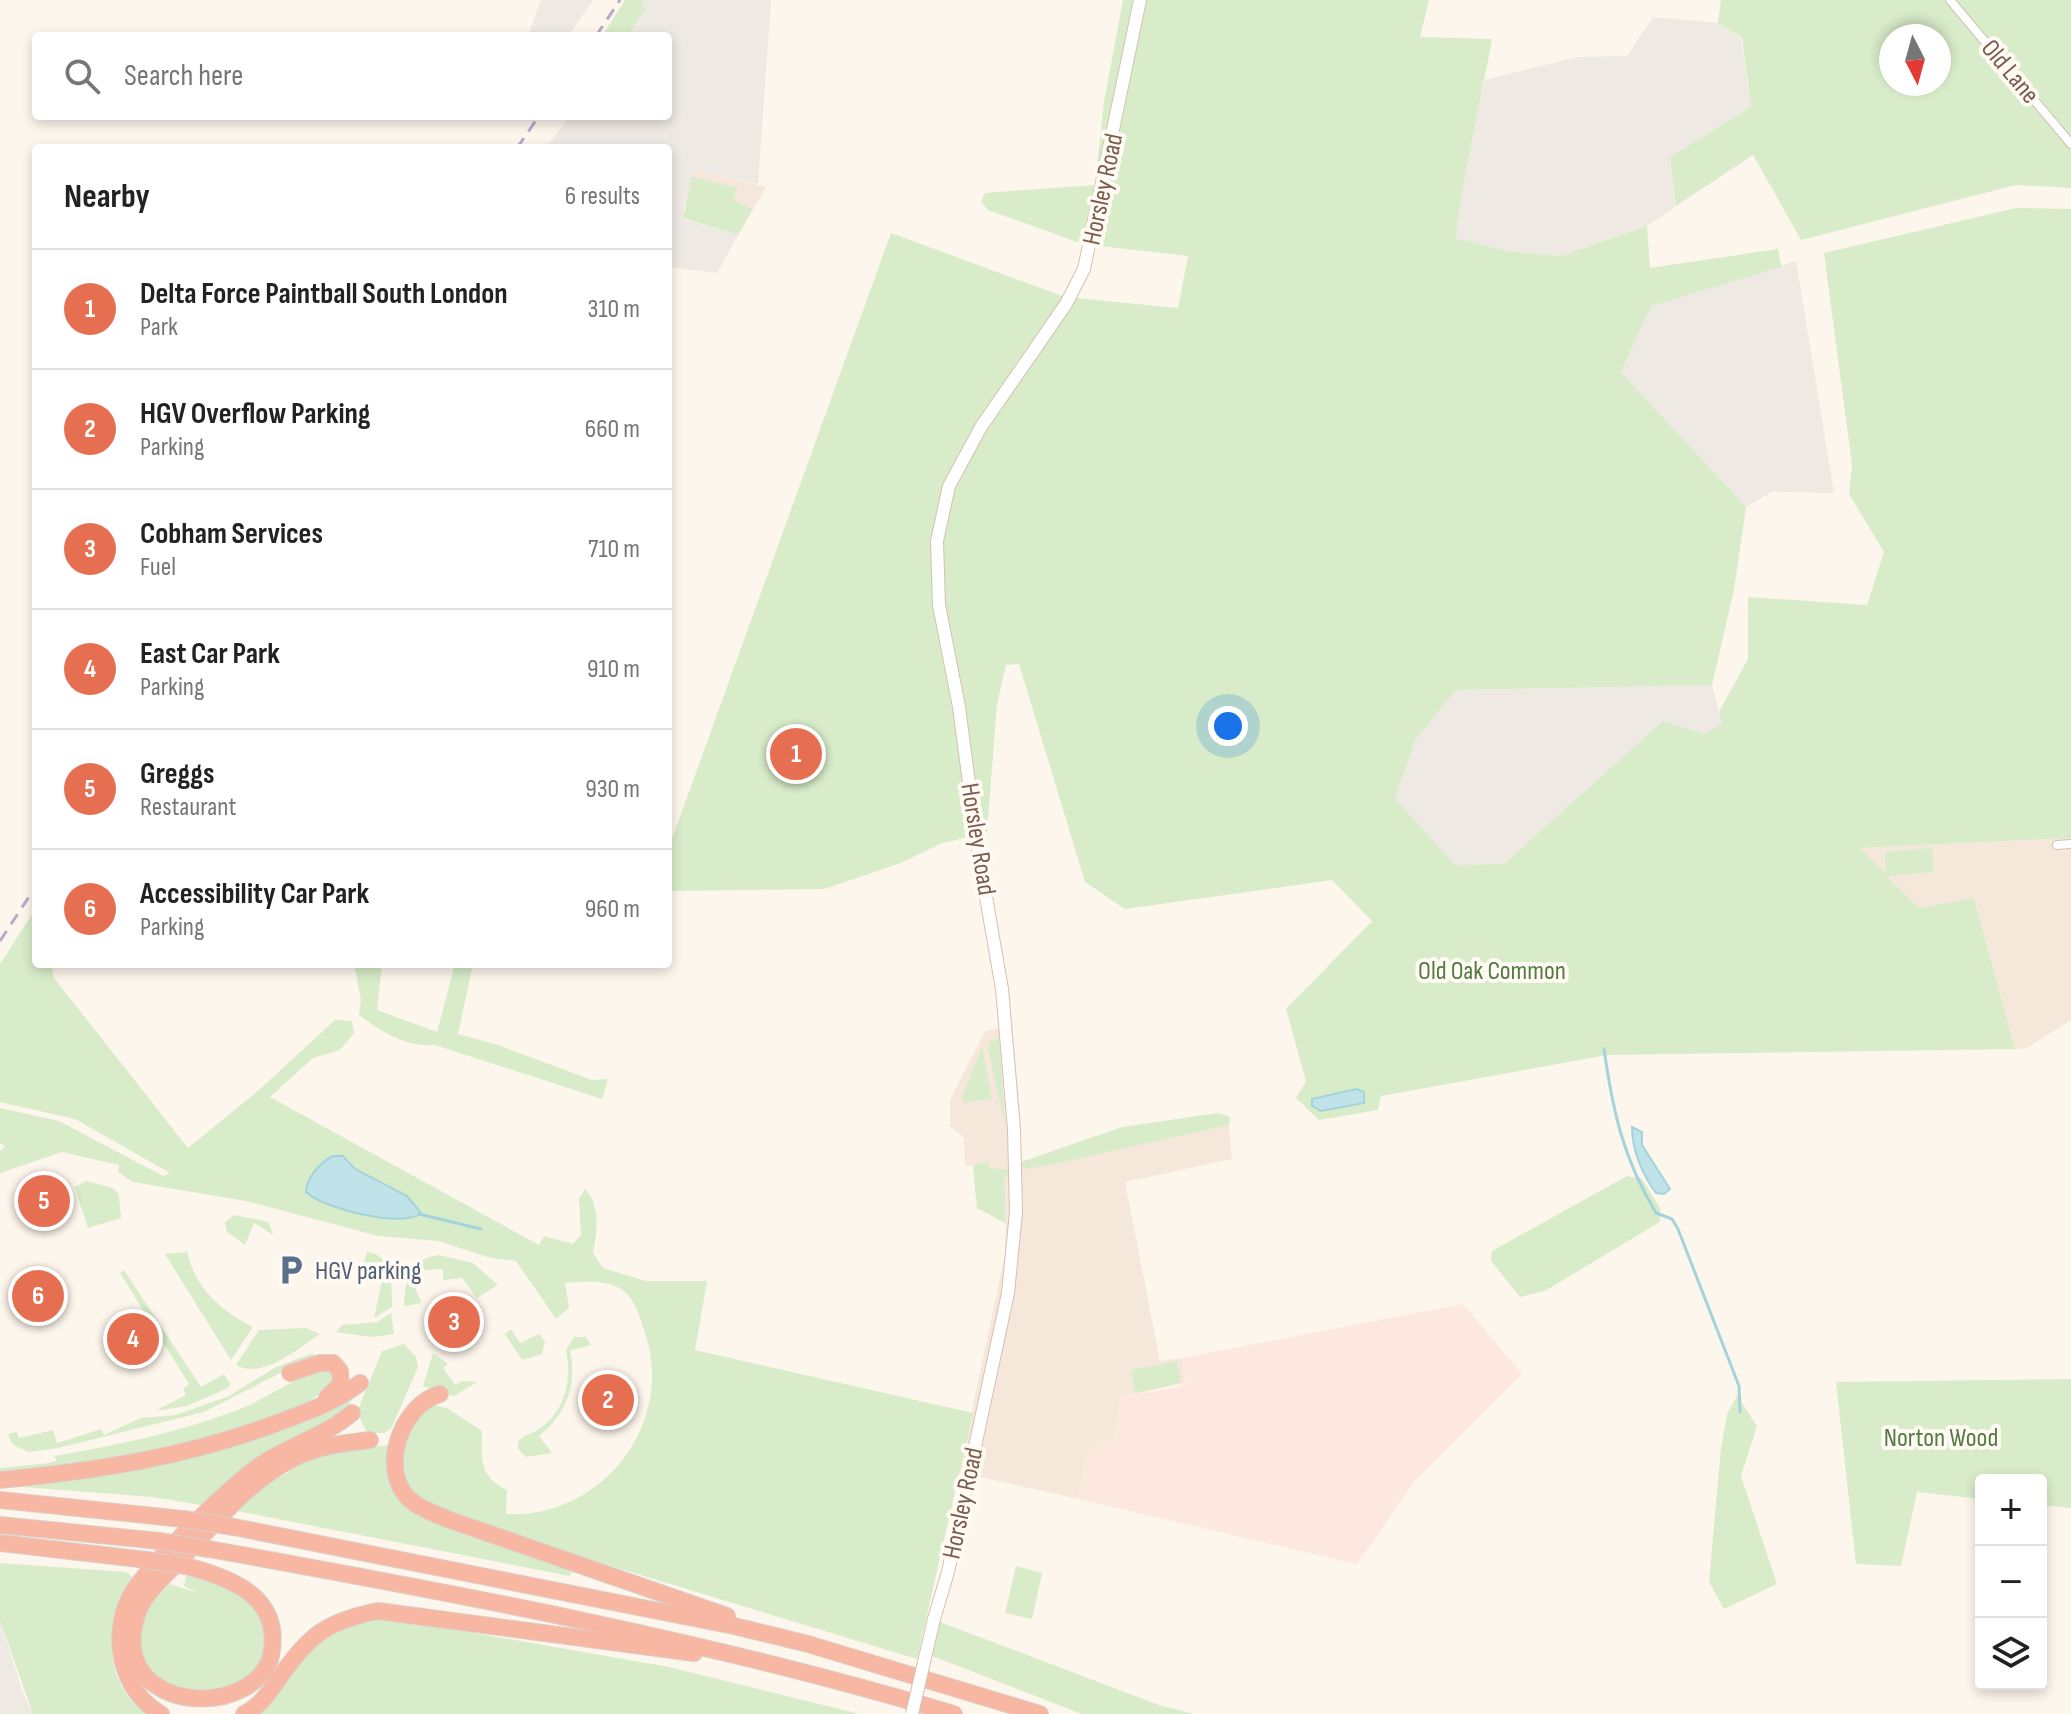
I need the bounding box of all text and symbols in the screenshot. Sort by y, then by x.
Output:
north arrow [1879,24,1951,96]
search box [32,32,672,120]
street label: Old Lane [1974,34,2045,110]
icon: search [60,54,104,98]
text: Search here [124,58,243,94]
street label: Horsley Road [1077,131,1130,248]
text: Nearby [64,176,150,217]
text: 6 results [565,181,640,212]
text: Delta Force Paintball South London [140,276,508,312]
text: 1 [85,294,95,325]
text: 310 m [588,294,640,325]
text: Park [140,312,178,343]
text: HGV Overflow Parking [140,396,371,432]
text: 2 [84,414,96,445]
text: 660 m [585,414,640,445]
text: Parking [140,432,204,463]
text: Cobham Services [140,516,323,552]
text: 3 [84,534,96,565]
text: 710 m [588,534,640,565]
text: Fuel [140,552,176,583]
text: East Car Park [140,636,280,672]
text: 4 [84,654,96,685]
text: 910 m [587,654,640,685]
text: Parking [140,672,204,703]
your location [1208,706,1248,746]
pin: 1 [770,724,822,784]
text: Greggs [140,756,215,792]
text: 5 [84,774,96,805]
text: 930 m [585,774,640,805]
street label: Horsley Road [953,781,1002,897]
text: Restaurant [140,792,236,823]
text: Accessibility Car Park [140,876,369,912]
text: 6 [84,894,96,925]
text: 960 m [585,894,640,925]
text: Parking [140,912,204,943]
park label: Old Oak Common [1418,956,1566,987]
pin: 5 [18,1171,70,1231]
parking icon: HGV parking [274,1253,308,1287]
place label: HGV parking [315,1256,421,1287]
pin: 6 [12,1266,64,1326]
pin: 3 [428,1292,480,1352]
pin: 4 [107,1309,159,1369]
pin: 2 [582,1370,634,1430]
park label: Norton Wood [1884,1423,1998,1454]
street label: Horsley Road [937,1445,990,1562]
map controls [1975,1474,2047,1690]
button: + [1975,1474,2047,1546]
button: − [1975,1546,2047,1618]
button: layers [1975,1618,2047,1690]

